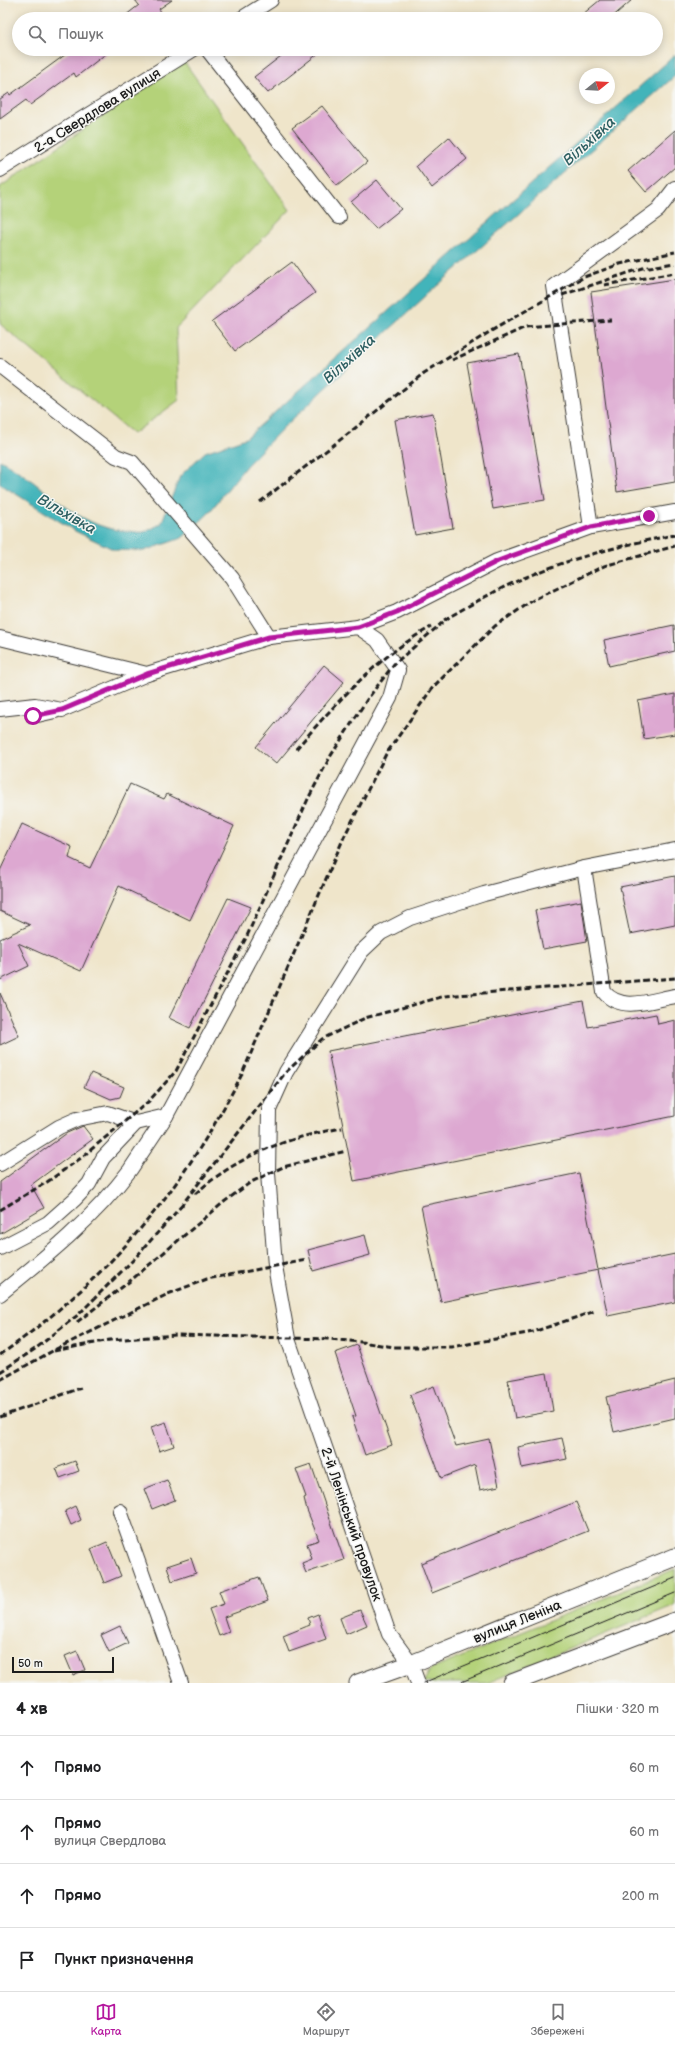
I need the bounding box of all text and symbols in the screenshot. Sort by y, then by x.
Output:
search box [12,12,663,56]
icon: search [26,23,48,45]
text: Пошук [58,25,104,44]
street label: 2-а Свердлова вулиця [31,64,164,156]
north arrow [579,68,615,104]
water label: Вільхівка [559,113,620,170]
water label: Вільхівка [319,331,380,388]
water label: Вільхівка [34,490,99,539]
route end [640,507,658,525]
route start [24,707,42,725]
street label: 2-й Ленінський провулок [317,1445,386,1604]
street label: вулиця Леніна [471,1596,564,1647]
scale bar [12,1655,114,1674]
text: 50 m [18,1657,43,1670]
text: 4 хв [16,1699,48,1719]
text: Пішки · 320 m [576,1701,659,1717]
icon: ahead [16,1757,38,1779]
text: Прямо [54,1758,101,1777]
text: 60 m [629,1760,659,1776]
text: Прямо [54,1814,101,1833]
icon: ahead [16,1821,38,1843]
text: 60 m [629,1824,659,1840]
text: вулиця Свердлова [54,1833,166,1849]
icon: ahead [16,1885,38,1907]
text: Прямо [54,1886,101,1905]
text: 200 m [622,1888,659,1904]
icon: arrive [16,1949,38,1971]
text: Пункт призначення [54,1950,194,1969]
tab: Карта [91,2001,122,2038]
tab: Маршрут [303,2001,350,2038]
tab: Збережені [531,2001,584,2038]

